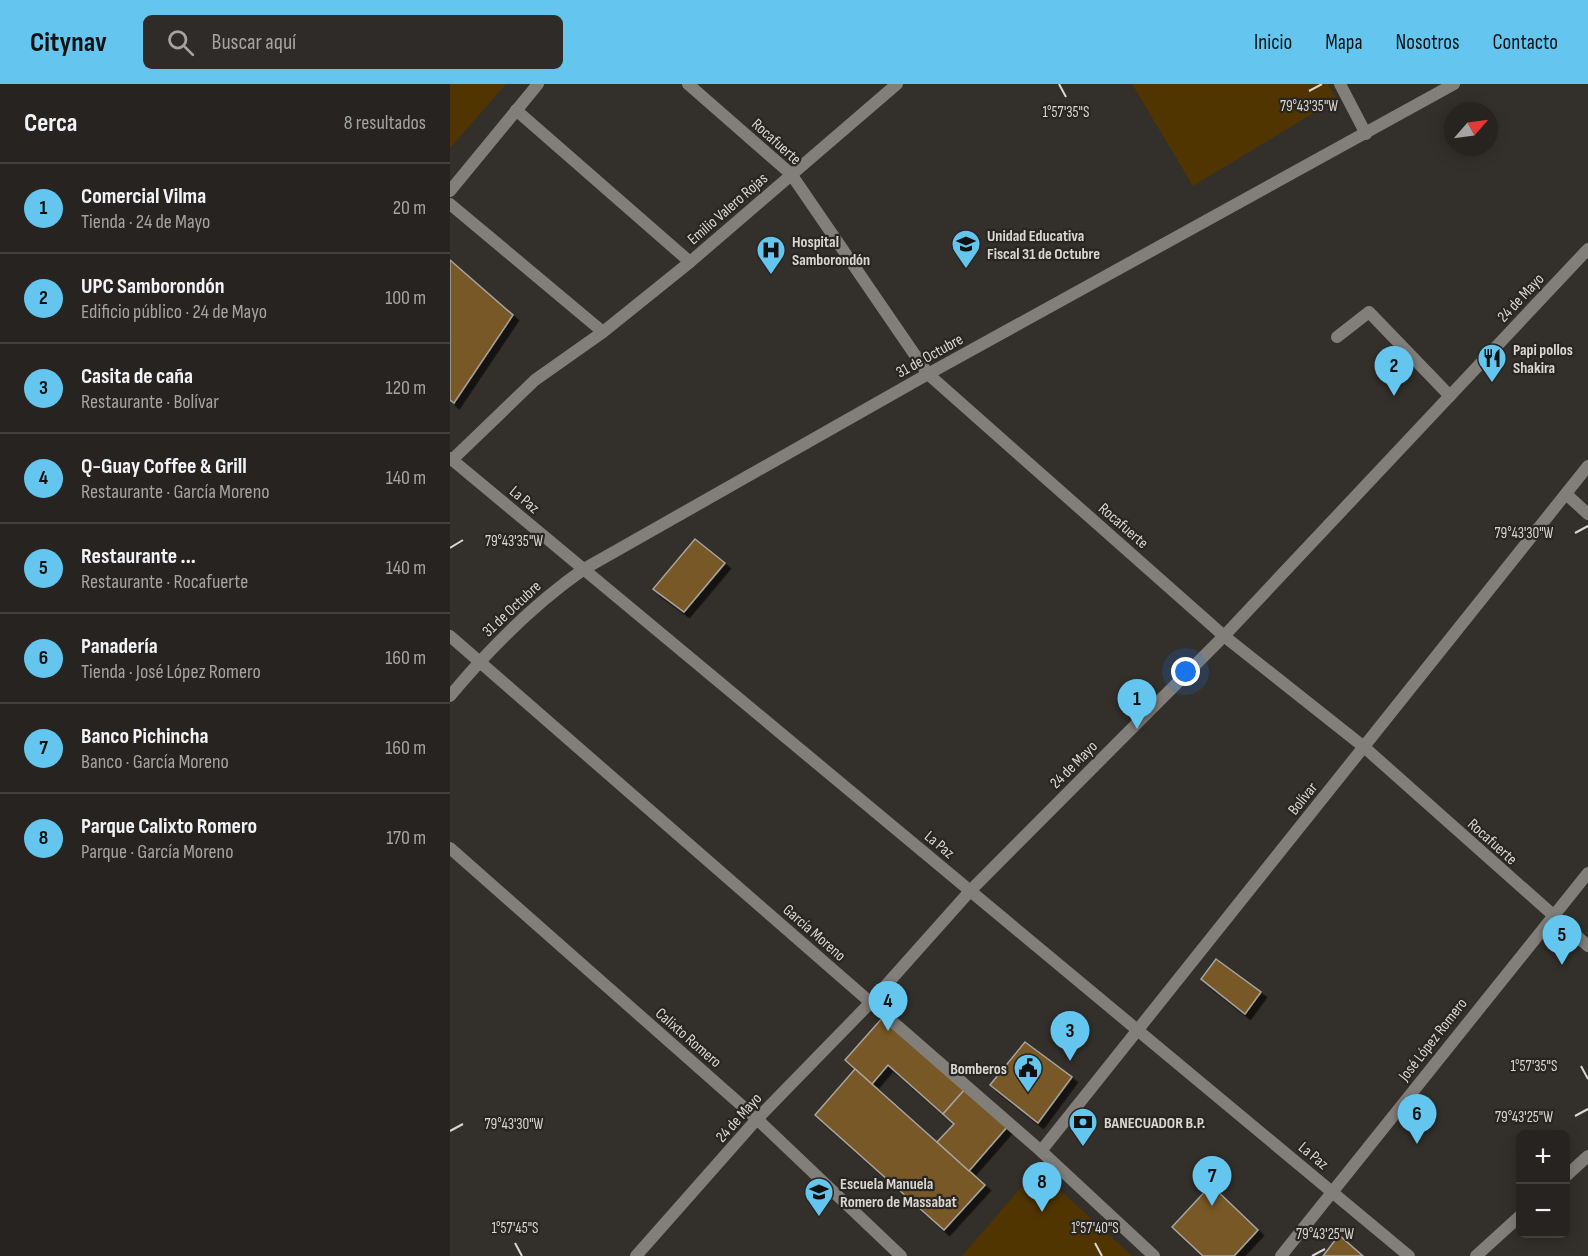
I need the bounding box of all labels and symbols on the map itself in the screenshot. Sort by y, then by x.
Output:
text: 79°43'35"W [1280,97,1338,116]
north arrow [1444,102,1498,156]
text: 1°57'35"S [1043,103,1089,122]
street label: Rocafuerte [747,115,805,169]
street label: Emilio Valero Rojas [684,169,772,249]
place label: Unidad Educativa Fiscal 31 de Octubre [987,227,1100,264]
school or university icon: Unidad Educativa Fiscal 31 de Octubre [950,228,982,270]
place label: Hospital Samborondón [792,233,870,270]
hospital icon: Hospital Samborondón [755,234,787,276]
street label: 24 de Mayo [1494,270,1548,326]
street label: 31 de Octubre [893,330,967,382]
place label: Papi pollos Shakira [1513,341,1573,378]
restaurant icon: Papi pollos Shakira [1476,342,1508,384]
pin: 2 [1374,346,1414,396]
street label: La Paz [505,482,543,518]
street label: Rocafuerte [1094,499,1152,553]
text: 79°43'30"W [1495,524,1554,543]
text: 79°43'35"W [485,532,543,551]
street label: 31 de Octubre [479,577,545,641]
your location [1171,657,1200,686]
pin: 1 [1118,680,1156,729]
street label: 24 de Mayo [1046,737,1102,793]
street label: Bolívar [1284,779,1322,819]
street label: Rocafuerte [1463,815,1521,869]
street label: La Paz [920,827,958,863]
street label: García Moreno [779,901,849,966]
pin: 5 [1542,916,1582,965]
pin: 4 [868,982,908,1031]
street label: José López Romero [1394,995,1471,1086]
street label: Calixto Romero [651,1004,725,1072]
pin: 3 [1050,1012,1090,1061]
public building icon: Bomberos [1012,1052,1044,1094]
text: 1°57'35"S [1511,1057,1557,1076]
place label: Bomberos [950,1060,1007,1079]
street label: 24 de Mayo [712,1089,766,1147]
pin: 6 [1398,1094,1436,1144]
bank icon: BANECUADOR B.P. [1067,1106,1099,1148]
text: 79°43'25"W [1495,1108,1553,1127]
place label: BANECUADOR B.P. [1104,1114,1205,1133]
text: 79°43'30"W [485,1115,544,1134]
street label: La Paz [1294,1138,1332,1174]
pin: 7 [1192,1156,1232,1206]
pin: 8 [1022,1162,1062,1212]
place label: Escuela Manuela Romero de Massabat [840,1175,957,1212]
school or university icon: Escuela Manuela Romero de Massabat [803,1176,835,1218]
text: 1°57'45"S [492,1219,538,1238]
text: 1°57'40"S [1071,1219,1119,1238]
text: 79°43'25"W [1296,1225,1354,1244]

